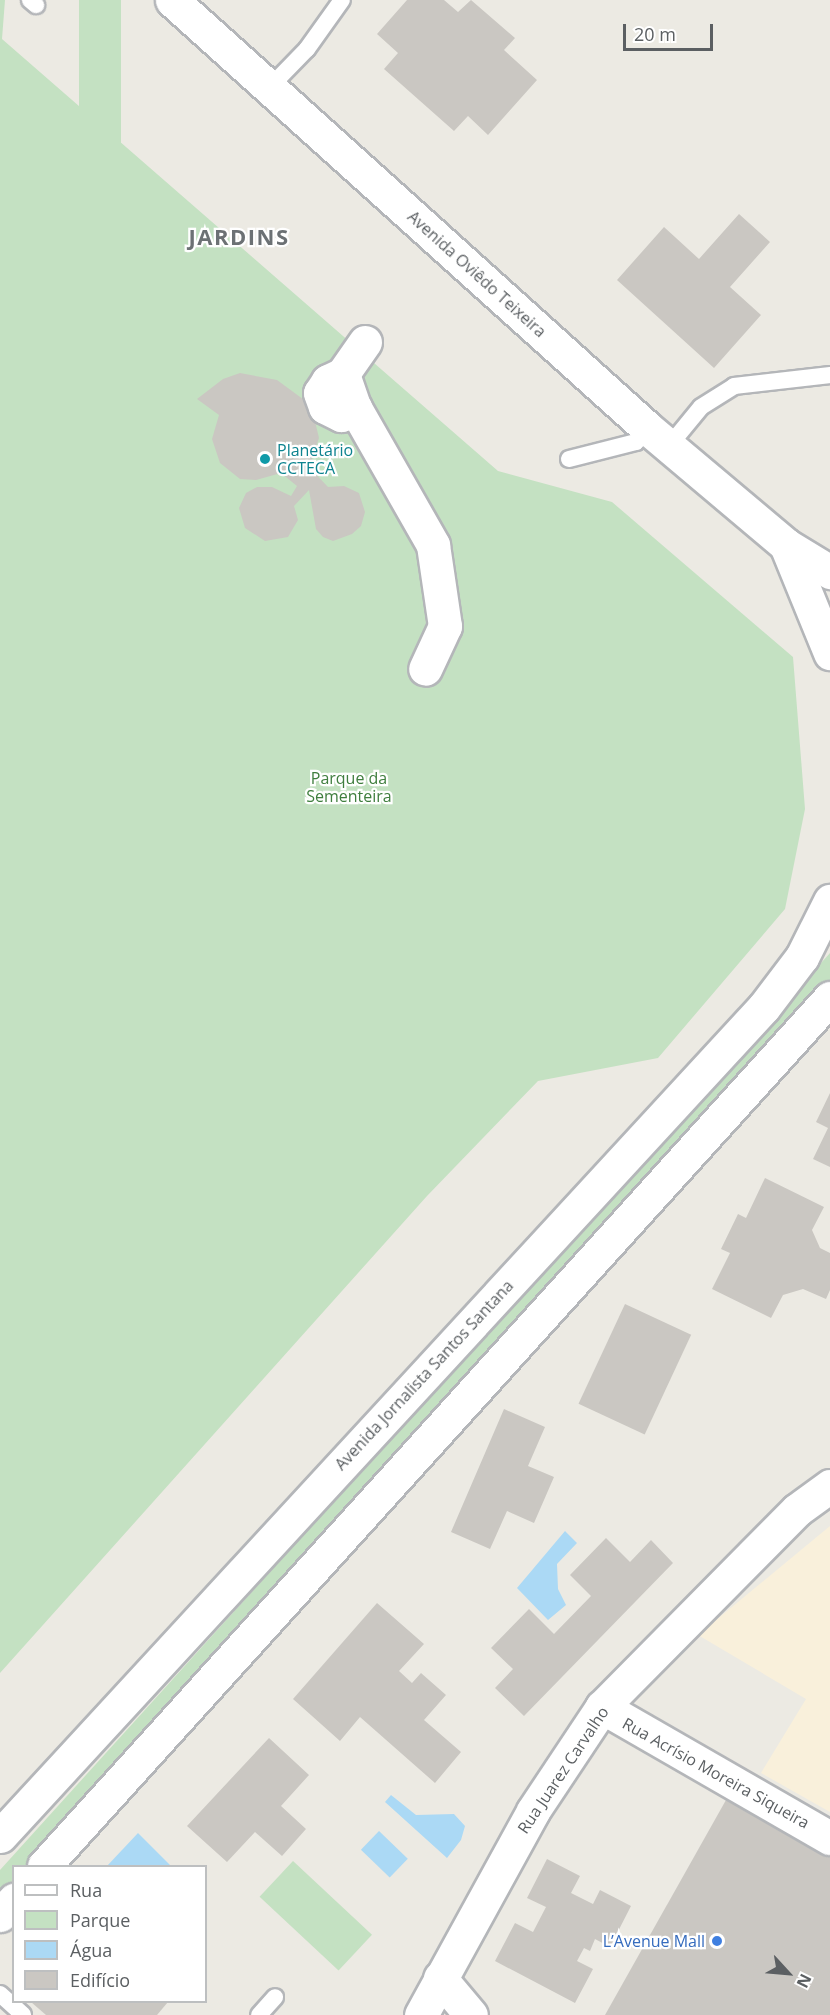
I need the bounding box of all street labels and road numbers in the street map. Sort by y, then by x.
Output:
street label: Avenida Oviêdo Teixeira [404,207,550,341]
street label: Avenida Jornalista Santos Santana [331,1276,517,1474]
street label: Rua Juarez Carvalho [513,1703,613,1837]
street label: Rua Acrísio Moreira Siqueira [619,1714,813,1832]

